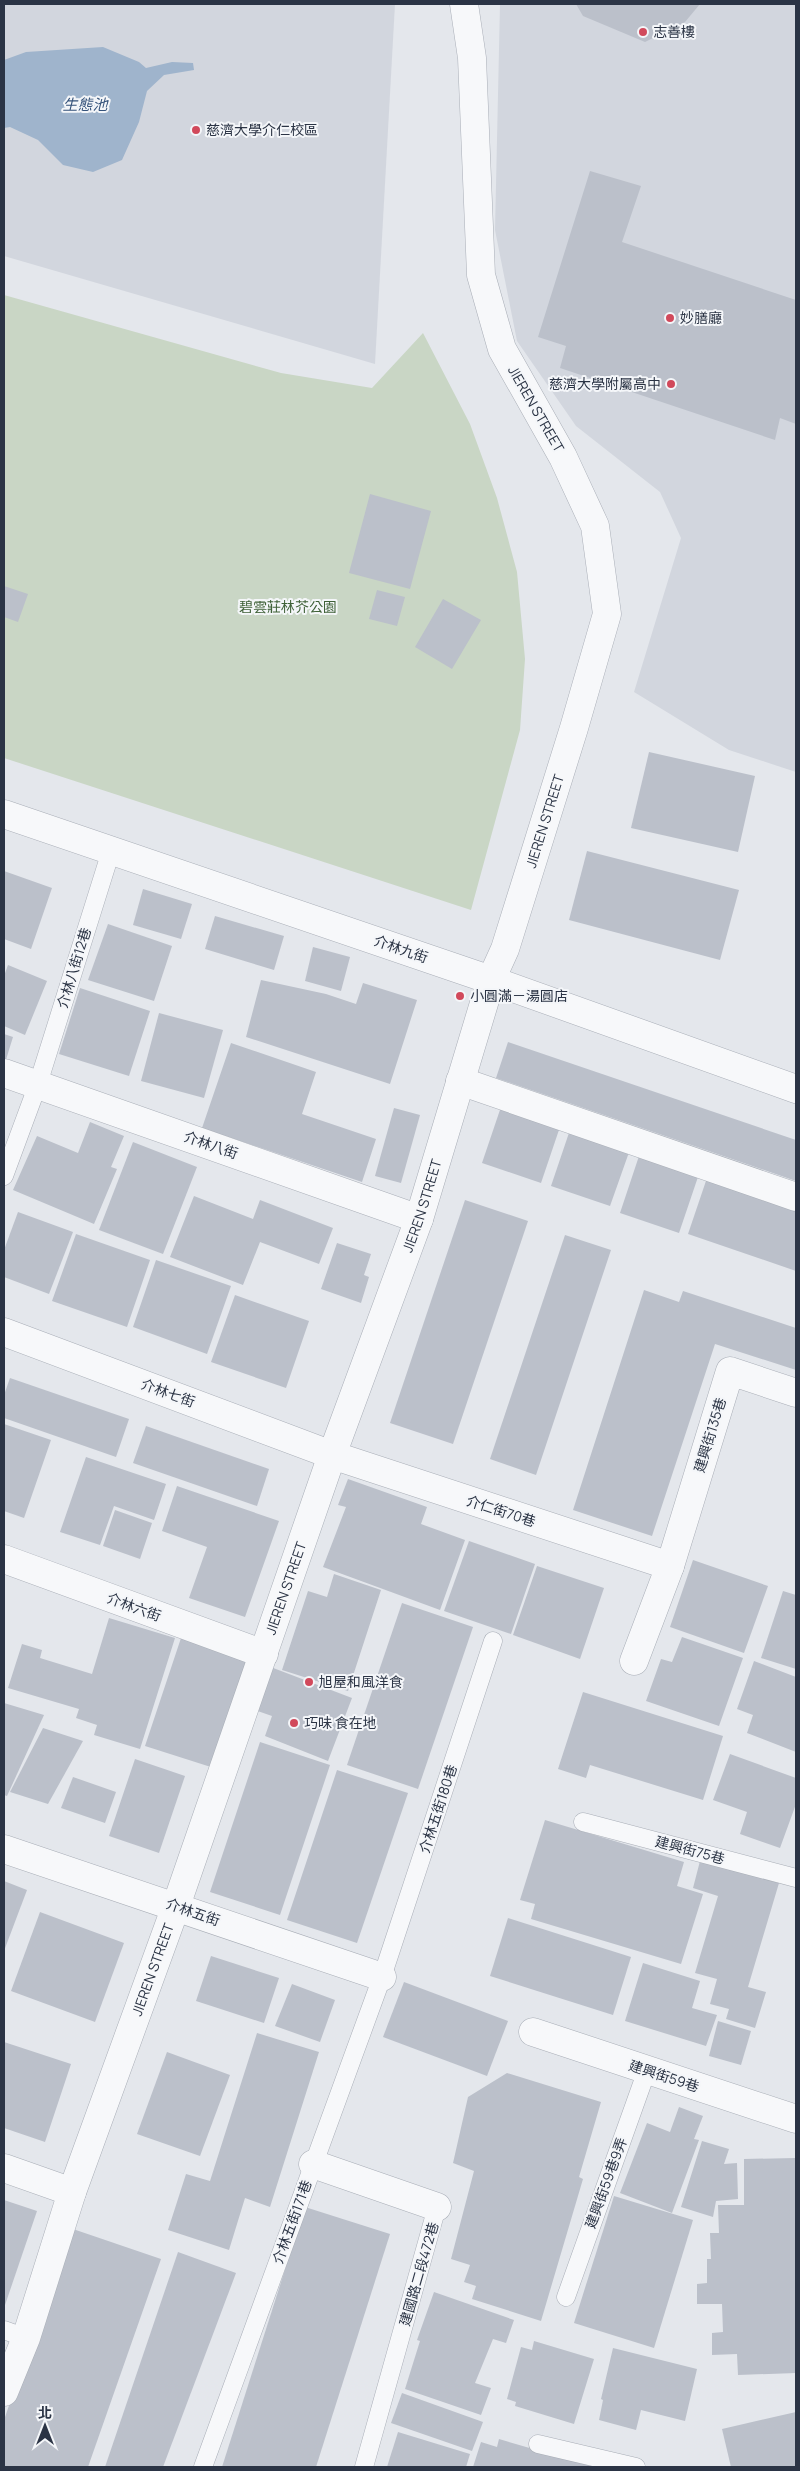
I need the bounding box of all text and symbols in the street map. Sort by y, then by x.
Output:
place label: 志善樓 [653,22,695,41]
marker: 志善樓 [637,26,649,38]
water label: 生態池 [62,94,109,115]
place label: 慈濟大學介仁校區 [206,120,318,139]
marker: 慈濟大學介仁校區 [190,124,202,136]
place label: 妙膳廳 [680,308,722,327]
marker: 妙膳廳 [664,312,676,324]
street label: JIEREN STREET [504,362,569,456]
place label: 慈濟大學附屬高中 [549,374,661,393]
marker: 慈濟大學附屬高中 [665,378,677,390]
park label: 碧雲莊林芥公園 [239,597,337,616]
street label: JIEREN STREET [521,771,568,870]
street label: 介林八街12巷 [52,925,95,1011]
street label: 介林九街 [372,930,431,967]
place label: 小圓滿－湯圓店 [470,986,568,1005]
marker: 小圓滿－湯圓店 [454,990,466,1002]
street label: 介林八街 [182,1126,241,1163]
street label: JIEREN STREET [398,1156,446,1255]
street label: 介林七街 [139,1374,198,1411]
street label: 建興街135巷 [689,1395,730,1475]
street label: 介仁街70巷 [464,1490,538,1531]
street label: JIEREN STREET [261,1538,311,1637]
street label: 介林六街 [105,1588,164,1625]
place label: 旭屋和風洋食 [319,1672,403,1691]
marker: 旭屋和風洋食 [303,1676,315,1688]
place label: 巧味 食在地 [304,1713,377,1732]
marker: 巧味 食在地 [288,1717,300,1729]
street label: 介林五街180巷 [414,1762,461,1856]
street label: 建興街75巷 [653,1831,727,1868]
street label: 介林五街 [164,1893,223,1930]
street label: JIEREN STREET [127,1920,178,2018]
street label: 建興街59巷 [627,2055,702,2096]
street label: 建興街59巷9弄 [580,2135,631,2231]
street label: 介林五街171巷 [268,2177,315,2266]
street label: 建國路二段472巷 [395,2220,442,2328]
north arrow [20,2401,70,2451]
text: 北 [38,2403,52,2422]

